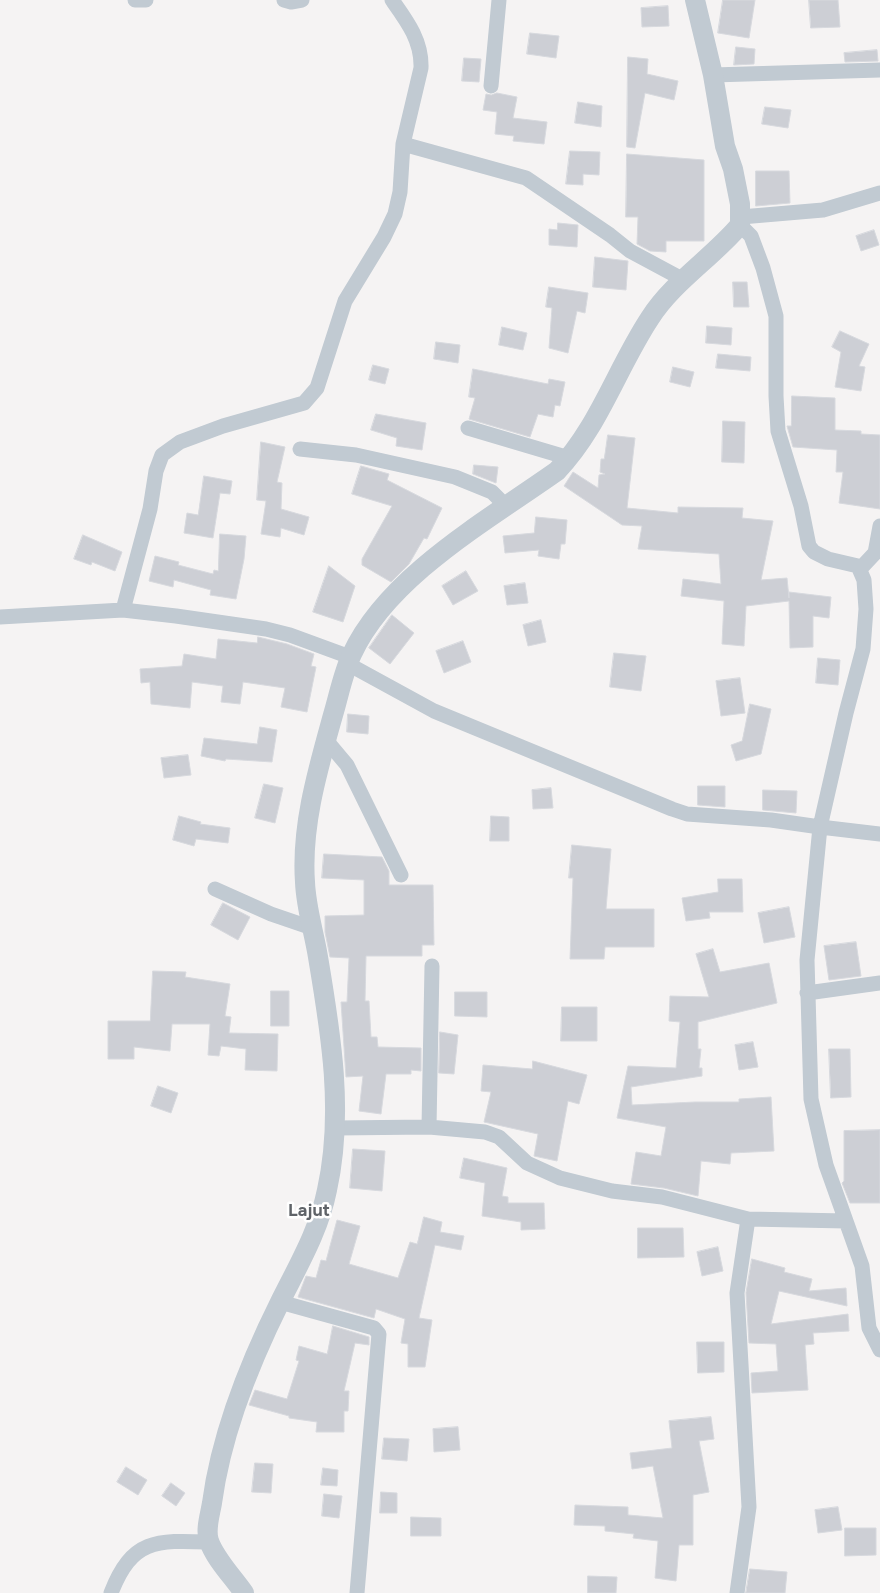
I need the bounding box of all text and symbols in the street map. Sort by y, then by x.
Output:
district label: Lajut [288,1200,330,1222]

